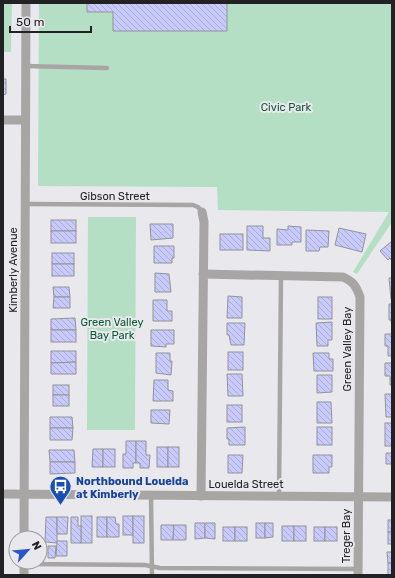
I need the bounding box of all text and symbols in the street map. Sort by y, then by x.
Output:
scale bar [10,8,91,34]
text: 50 m [16,15,44,29]
park label: Civic Park [261,101,312,114]
street label: Gibson Street [80,190,151,203]
street label: Kimberly Avenue [7,227,20,313]
street label: Green Valley Bay [341,307,354,391]
park label: Green Valley Bay Park [81,316,143,342]
bus stop icon: Northbound Louelda at Kimberly [48,474,74,507]
place label: Northbound Louelda at Kimberly [76,475,188,501]
street label: Louelda Street [209,478,284,491]
street label: Treger Bay [340,509,353,563]
north arrow [8,530,48,570]
text: N [29,539,44,552]

